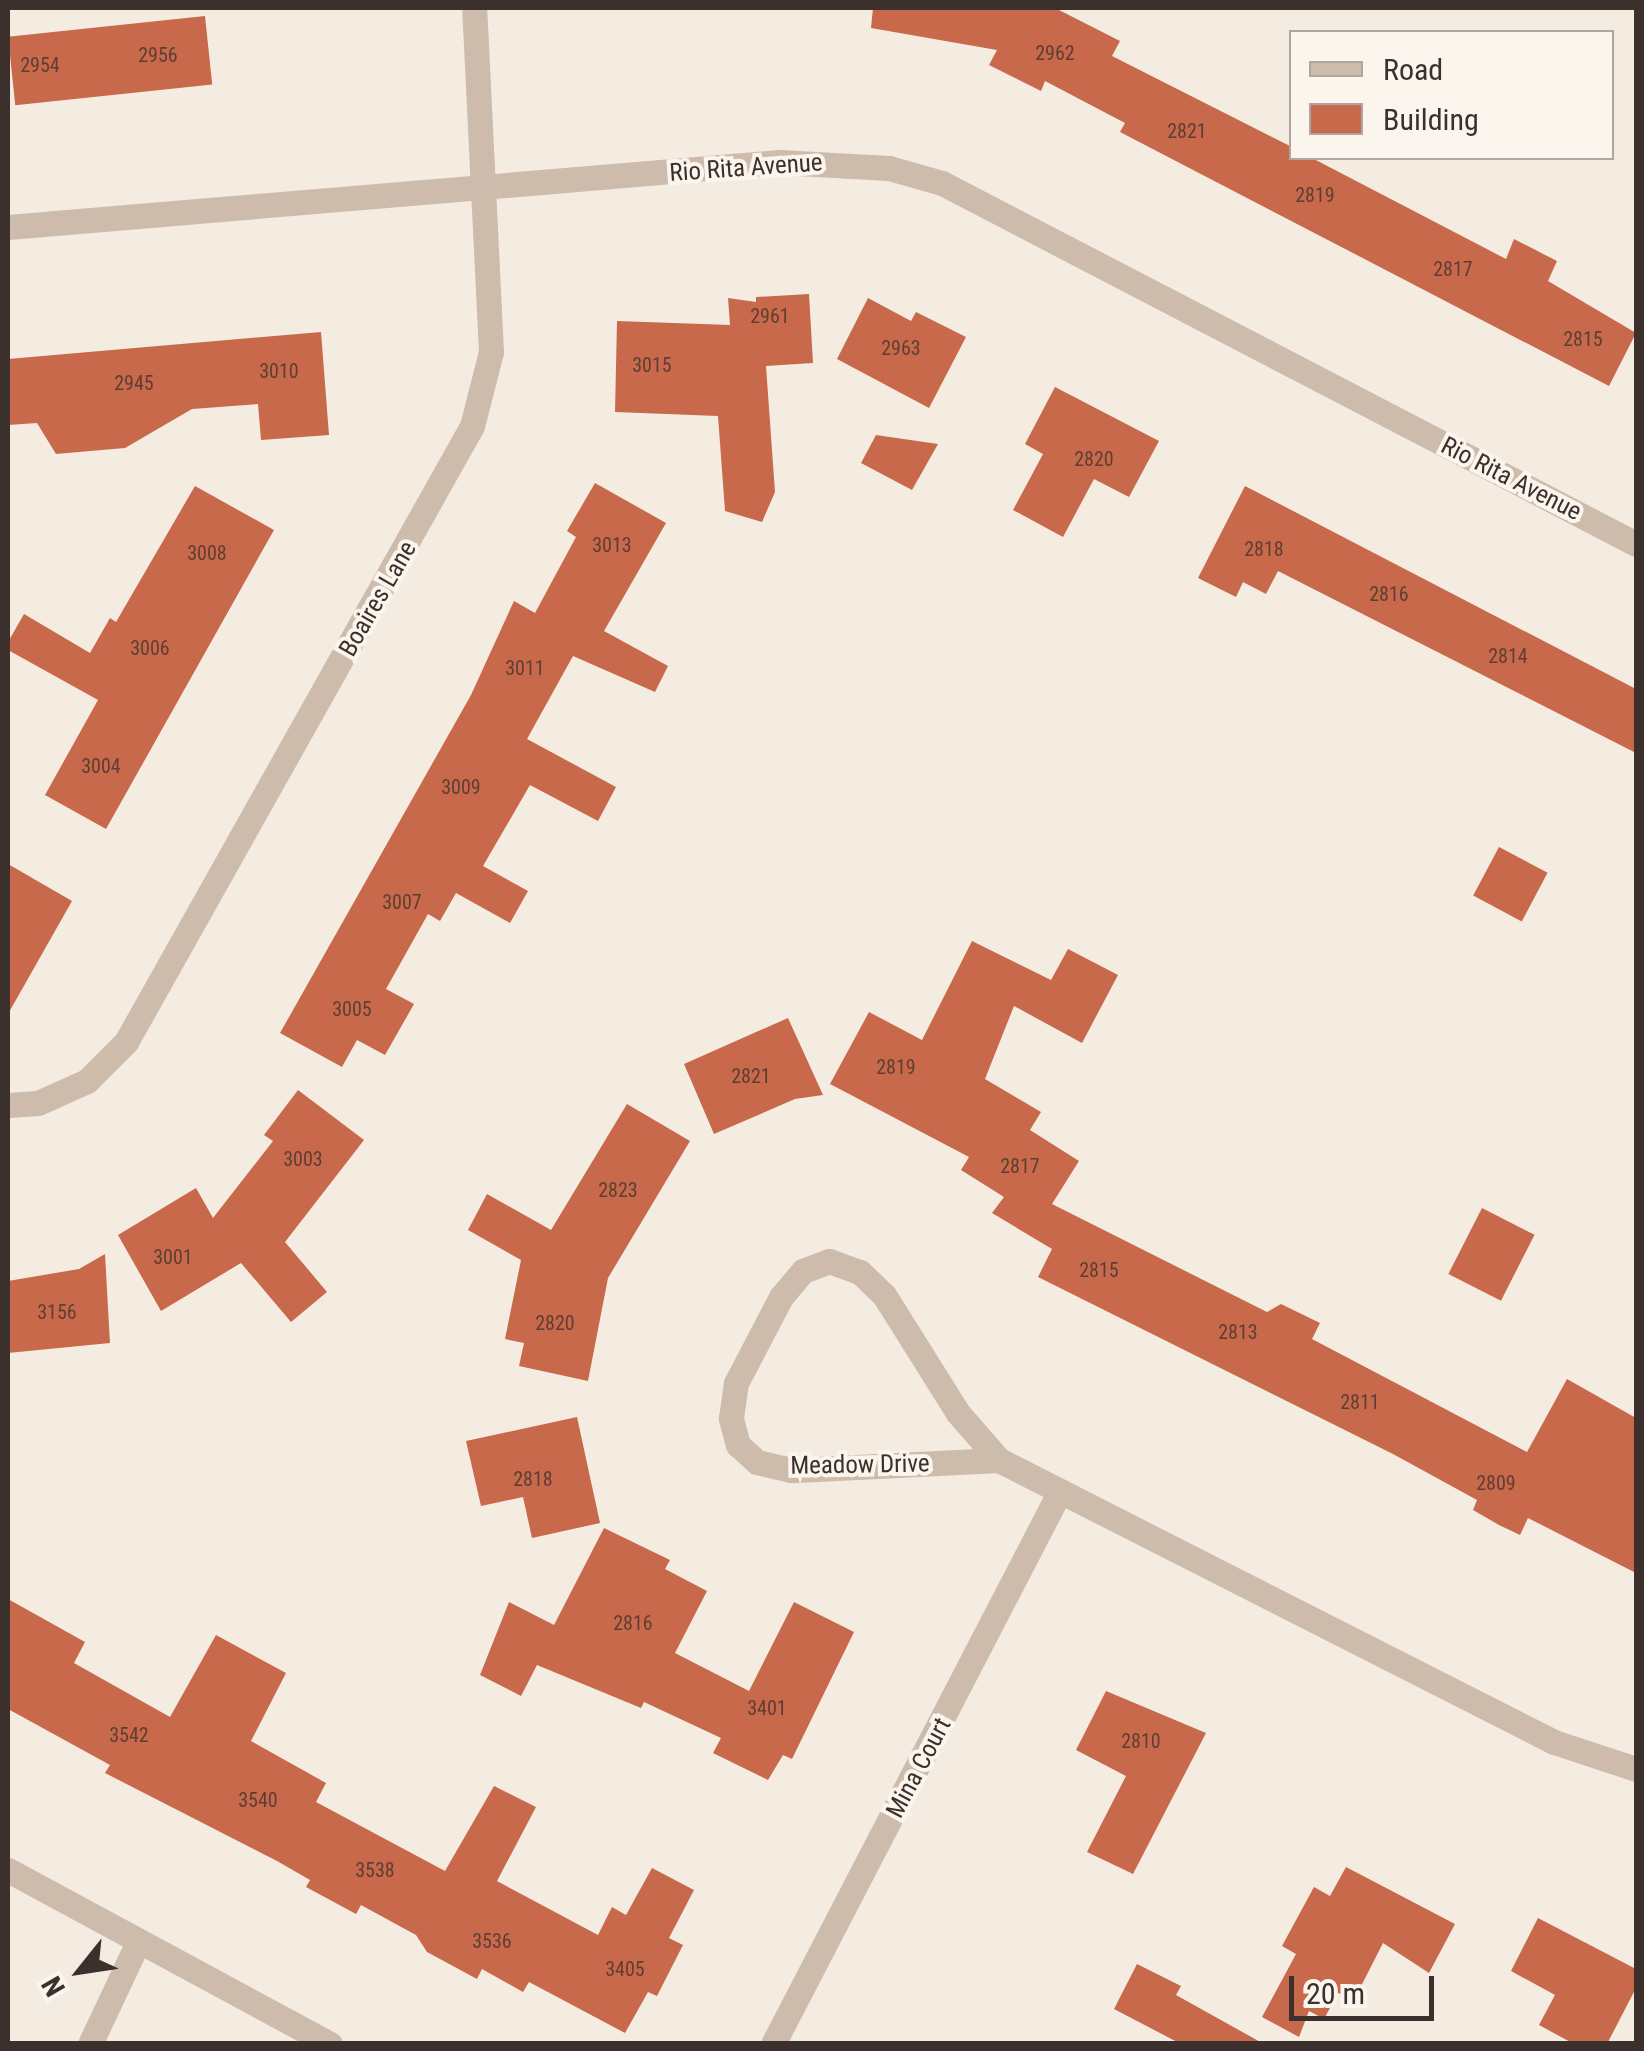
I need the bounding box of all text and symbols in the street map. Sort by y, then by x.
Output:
legend [1289,30,1614,160]
house number: 2962 [1035,41,1075,65]
house number: 2956 [138,43,178,67]
text: Road [1383,52,1443,87]
house number: 2954 [20,53,60,77]
text: Building [1383,102,1479,137]
house number: 2821 [1167,119,1207,143]
street label: Rio Rita Avenue [668,148,824,188]
house number: 2819 [1295,183,1335,207]
house number: 2817 [1433,257,1473,281]
house number: 2961 [750,304,790,328]
house number: 2815 [1563,327,1603,351]
house number: 2963 [881,336,921,360]
house number: 3015 [632,353,672,377]
house number: 3010 [259,359,299,383]
house number: 2945 [114,371,154,395]
street label: Rio Rita Avenue [1436,431,1586,527]
house number: 2820 [1074,447,1114,471]
house number: 3013 [592,533,632,557]
street label: Boaires Lane [333,536,423,662]
house number: 2818 [1244,537,1284,561]
house number: 3008 [187,541,227,565]
house number: 2816 [1369,582,1409,606]
house number: 3006 [130,636,170,660]
house number: 2814 [1488,644,1528,668]
house number: 3011 [505,656,545,680]
house number: 3004 [81,754,121,778]
house number: 3009 [441,775,481,799]
house number: 3007 [382,890,422,914]
house number: 3005 [332,997,372,1021]
house number: 2819 [876,1055,916,1079]
house number: 2821 [731,1064,771,1088]
house number: 3003 [283,1147,323,1171]
house number: 2817 [1000,1154,1040,1178]
house number: 2823 [598,1178,638,1202]
house number: 3001 [153,1245,193,1269]
house number: 2815 [1079,1258,1119,1282]
house number: 3156 [37,1300,77,1324]
house number: 2820 [535,1311,575,1335]
house number: 2813 [1218,1320,1258,1344]
house number: 2811 [1340,1390,1380,1414]
street label: Meadow Drive [790,1449,930,1481]
house number: 2818 [513,1467,553,1491]
house number: 2809 [1476,1471,1516,1495]
house number: 2816 [613,1611,653,1635]
house number: 3401 [747,1696,787,1720]
street label: Mina Court [880,1713,958,1823]
house number: 3542 [109,1723,149,1747]
house number: 2810 [1121,1729,1161,1753]
house number: 3540 [238,1788,278,1812]
house number: 3538 [355,1858,395,1882]
north arrow [30,1921,130,2021]
house number: 3536 [472,1929,512,1953]
scale bar [1294,1956,1439,2018]
house number: 3405 [605,1957,645,1981]
text: N [35,1971,72,2002]
text: 20 m [1306,1976,1365,2011]

